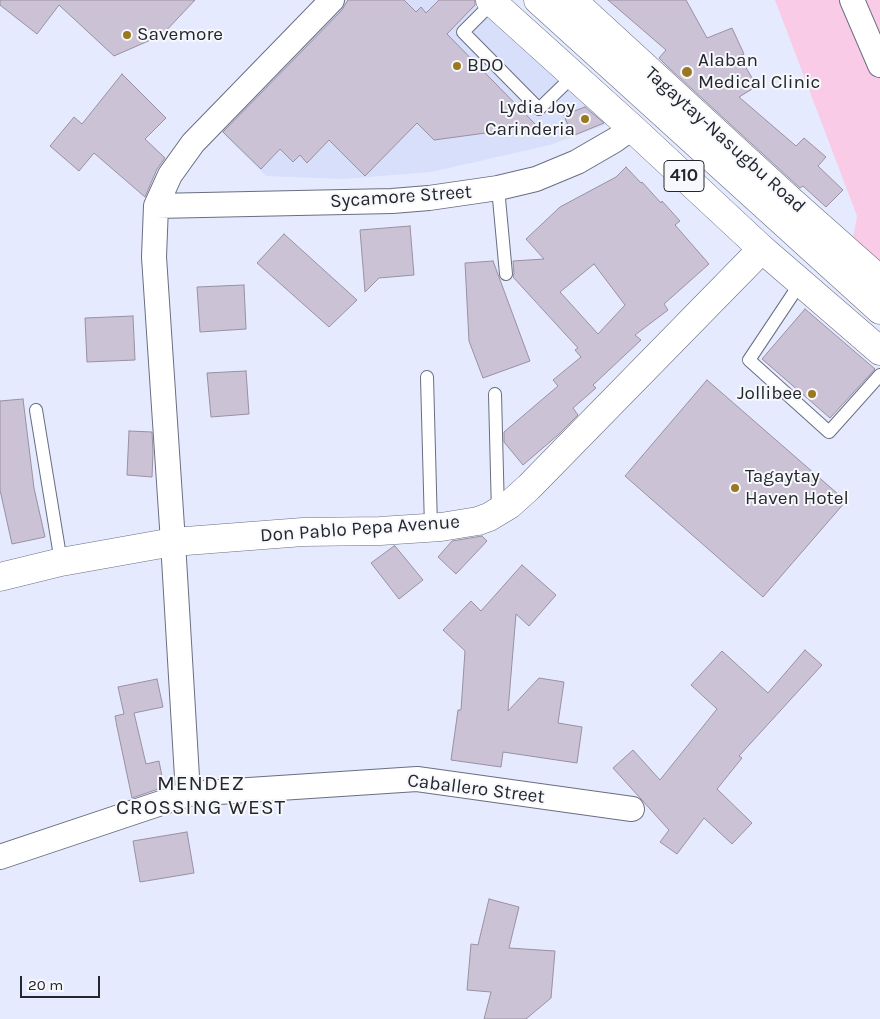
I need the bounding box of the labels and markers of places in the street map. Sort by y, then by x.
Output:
place label: Savemore [137,24,223,46]
marker: Savemore [121,29,133,41]
place label: Alaban Medical Clinic [698,50,820,94]
place label: BDO [467,55,504,77]
marker: BDO [451,60,463,72]
marker: Alaban Medical Clinic [680,65,694,79]
place label: Lydia Joy Carinderia [485,97,575,141]
marker: Lydia Joy Carinderia [579,113,591,125]
place label: Jollibee [737,383,802,405]
marker: Jollibee [806,388,818,400]
place label: Tagaytay Haven Hotel [745,466,849,510]
marker: Tagaytay Haven Hotel [729,482,741,494]

